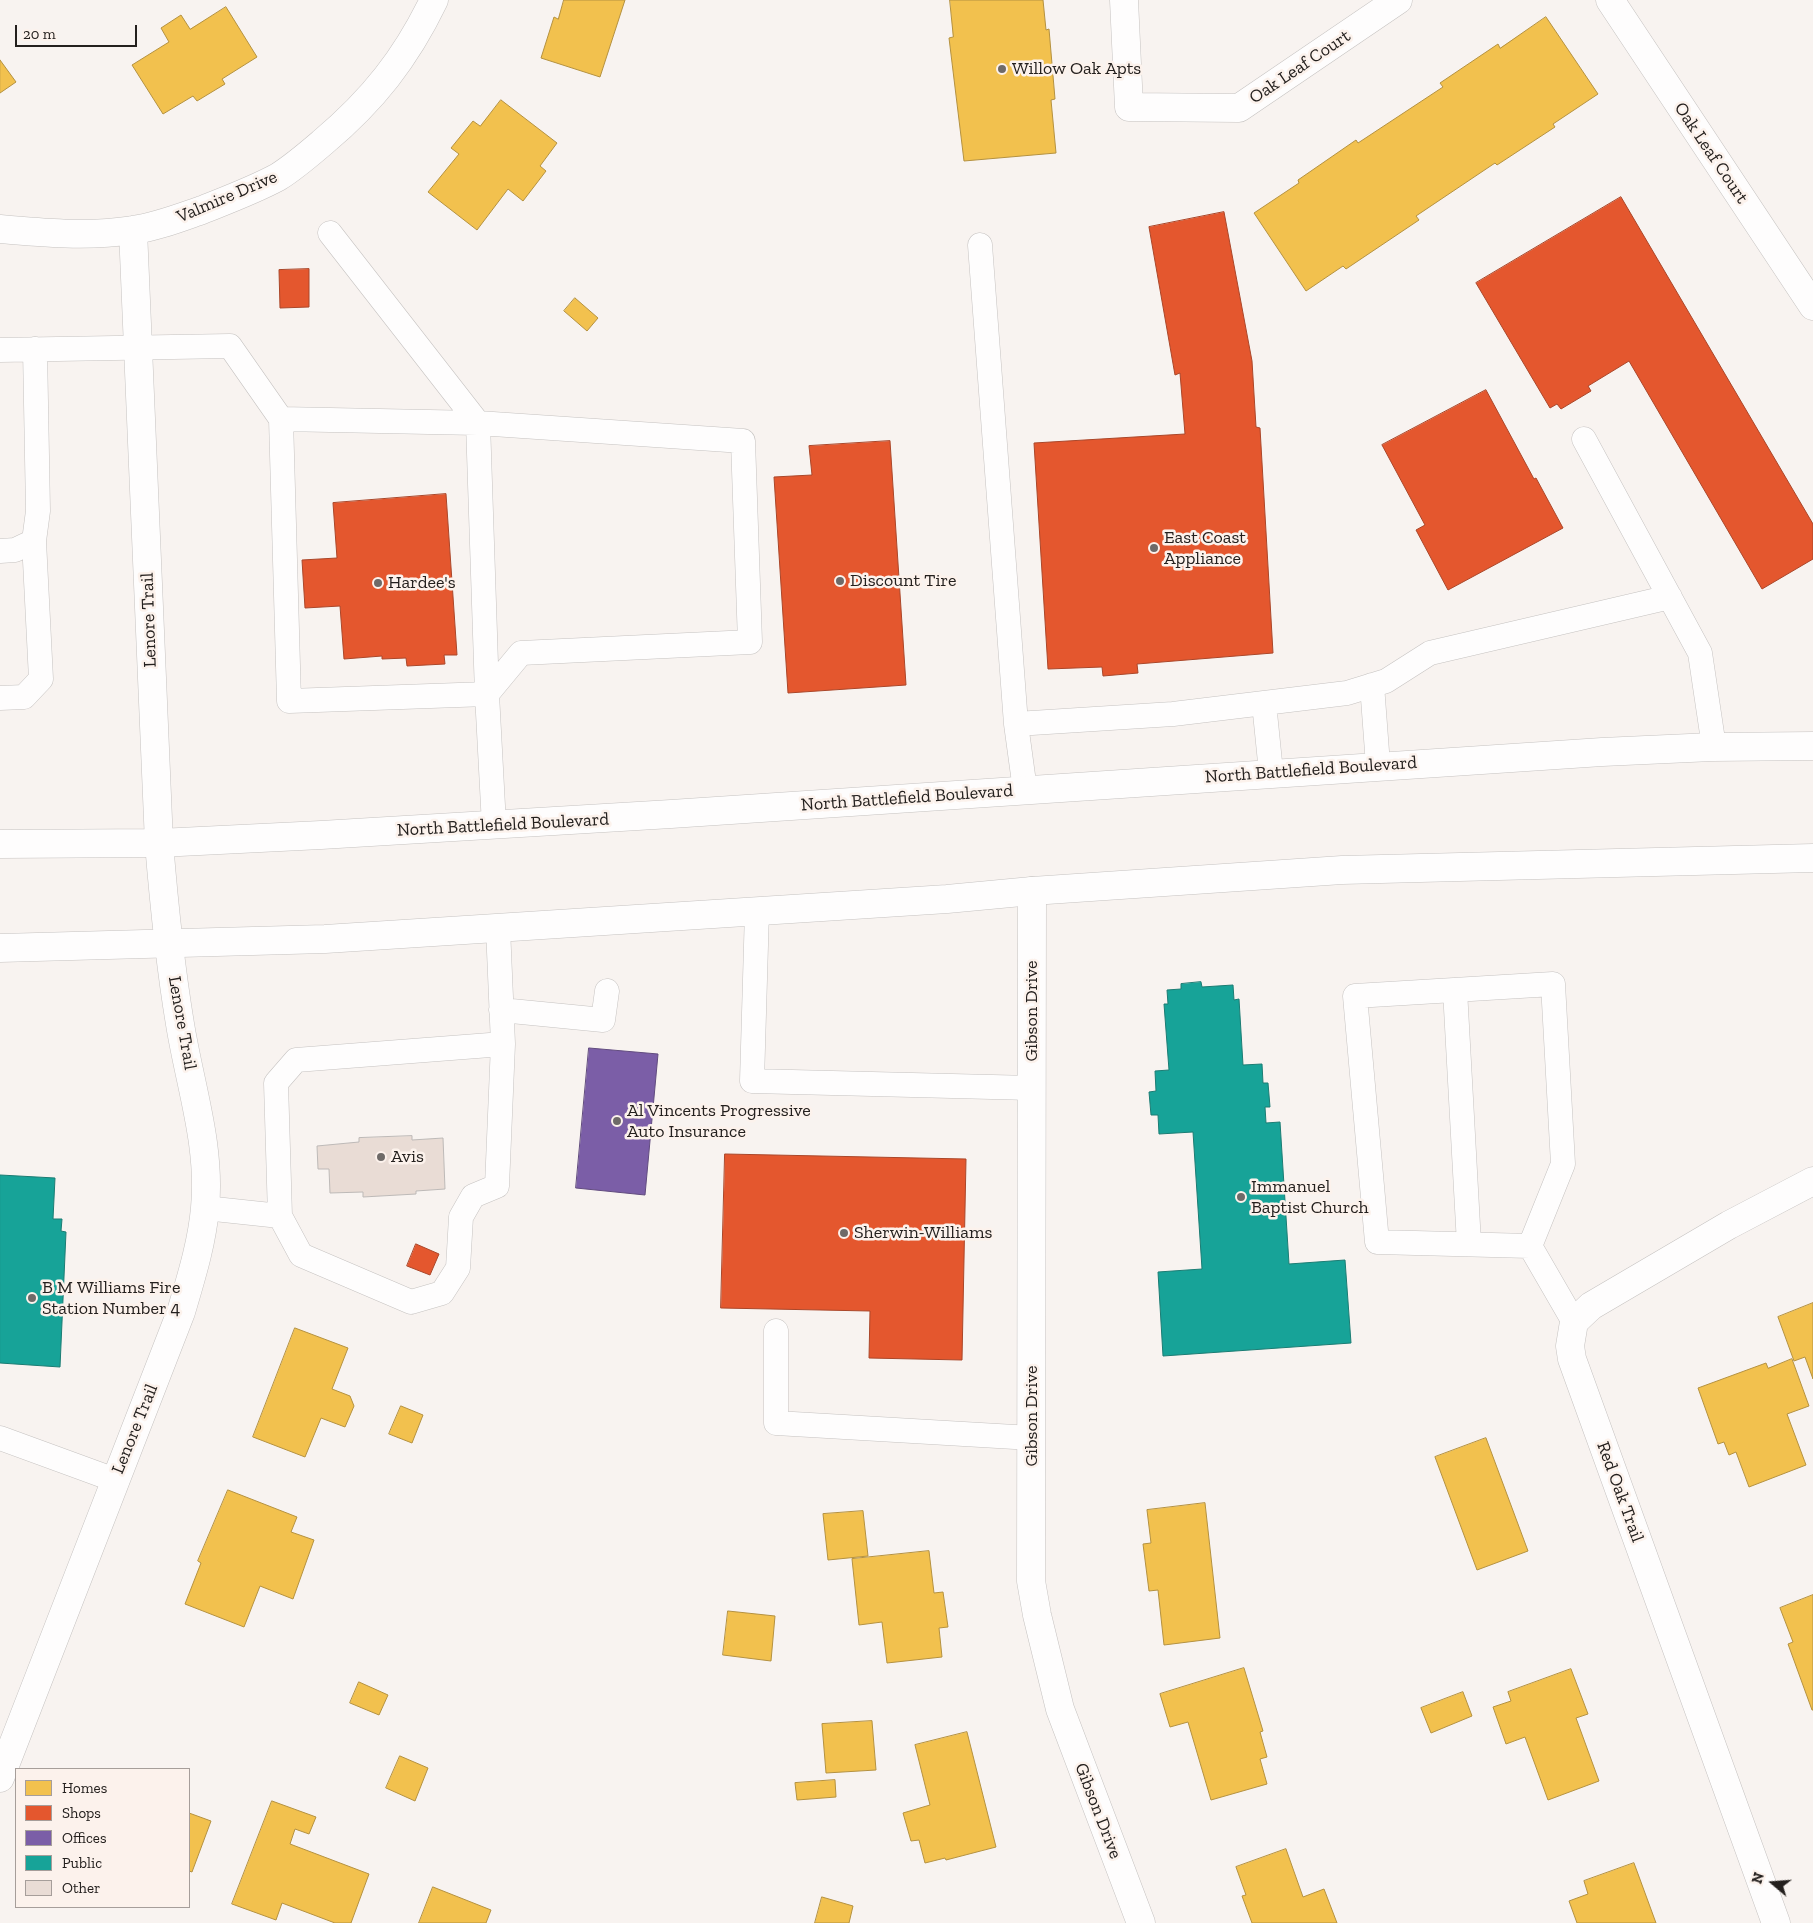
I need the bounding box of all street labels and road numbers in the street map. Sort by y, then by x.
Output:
street label: Oak Leaf Court [1245,25,1355,109]
street label: Oak Leaf Court [1669,98,1753,208]
street label: Valmire Drive [174,166,280,228]
street label: Lenore Trail [137,572,161,668]
street label: North Battlefield Boulevard [1204,752,1418,788]
street label: North Battlefield Boulevard [800,780,1014,816]
street label: North Battlefield Boulevard [396,809,610,841]
street label: Gibson Drive [1021,961,1043,1061]
street label: Lenore Trail [163,974,201,1072]
street label: Gibson Drive [1021,1366,1043,1466]
street label: Lenore Trail [107,1381,163,1477]
street label: Red Oak Trail [1592,1439,1648,1545]
street label: Gibson Drive [1070,1760,1126,1862]

